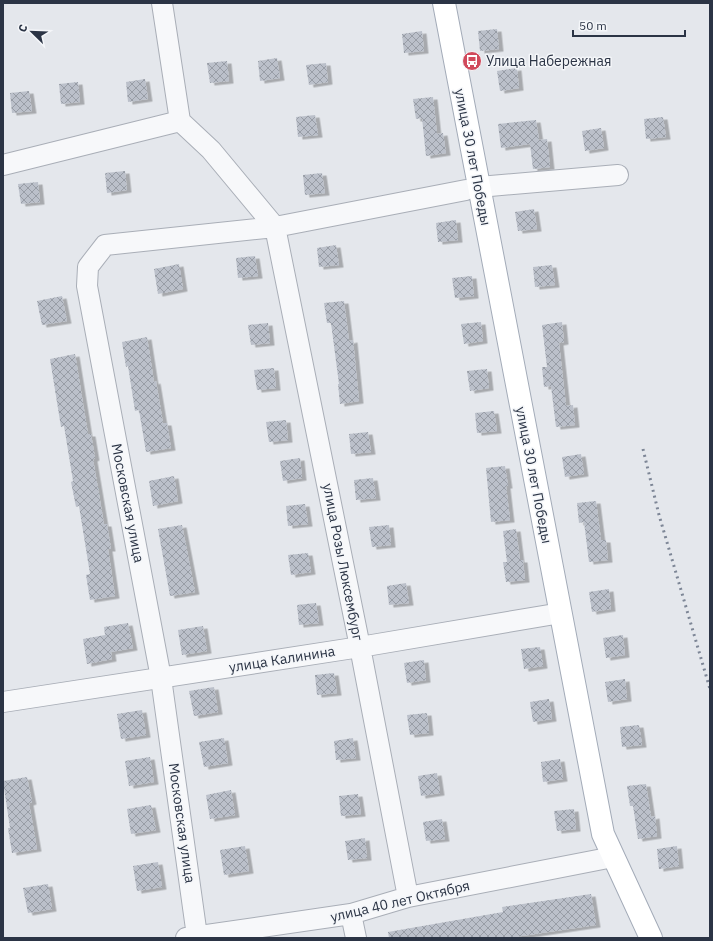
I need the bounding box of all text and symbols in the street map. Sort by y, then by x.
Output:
north arrow [12,12,52,52]
scale bar [573,12,685,38]
text: 50 m [579,18,607,33]
text: С [15,22,31,34]
bus stop icon: Улица Набережная [461,50,483,72]
place label: Улица Набережная [486,52,611,70]
street label: улица 30 лет Победы [451,87,495,227]
street label: улица 30 лет Победы [512,405,556,545]
street label: Московская улица [108,442,148,565]
street label: улица Розы Люксембург [319,482,367,642]
street label: улица Калинина [228,642,337,676]
street label: Московская улица [165,762,199,885]
street label: улица 40 лет Октября [328,876,472,926]

